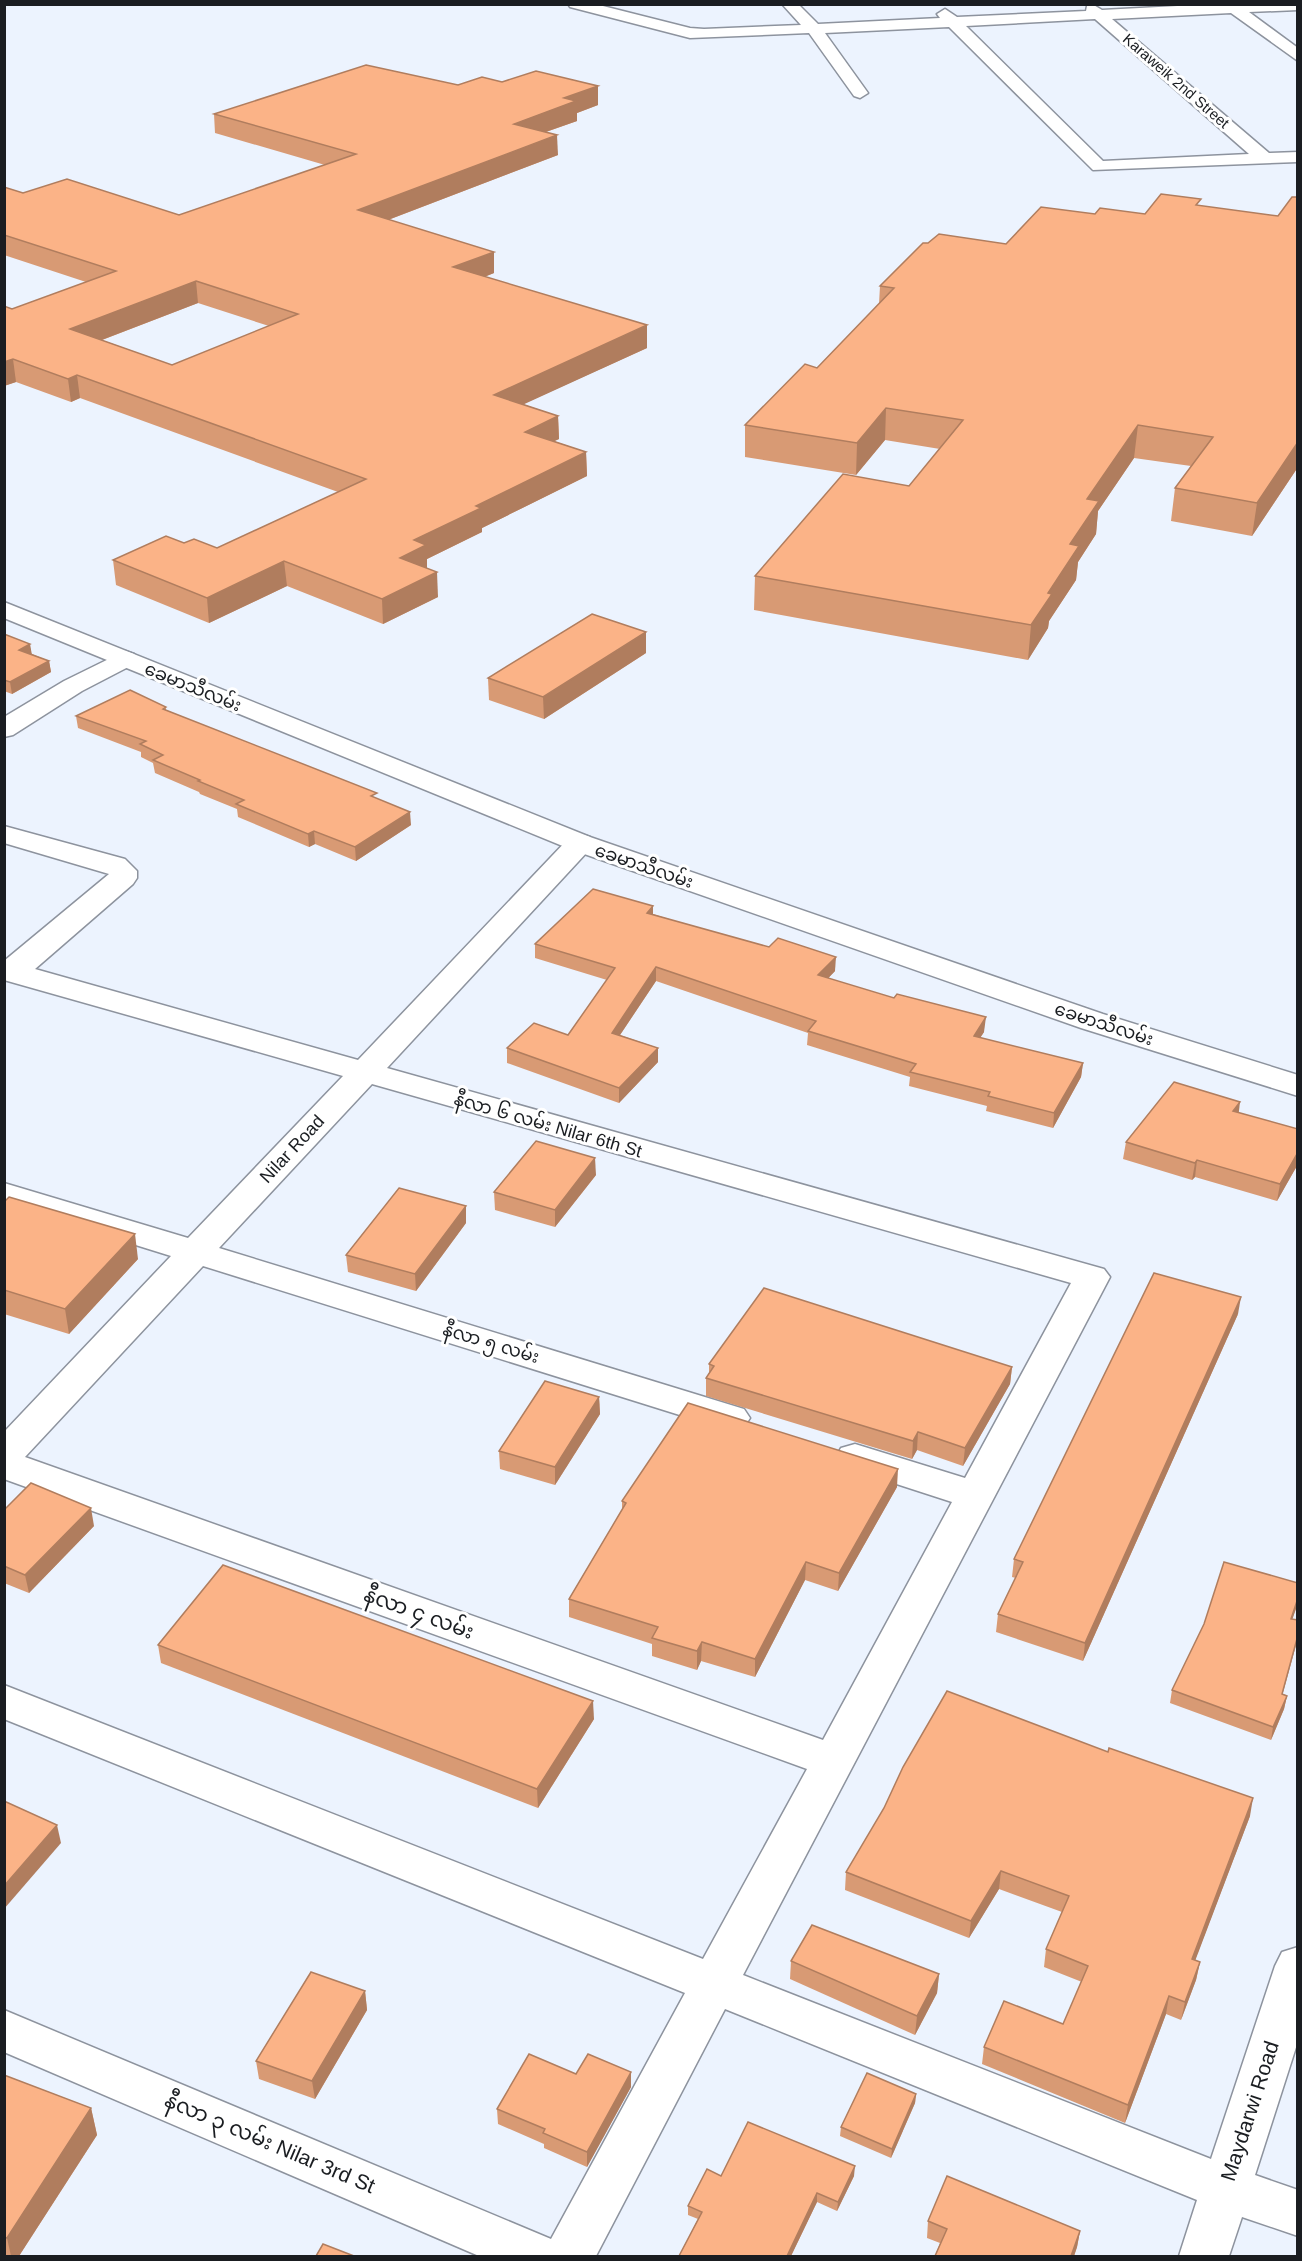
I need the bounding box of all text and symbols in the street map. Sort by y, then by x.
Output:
street label: Karaweik 2nd Street [1120,30,1234,132]
street label: ခေမာသီလမ်း [142,655,246,715]
street label: ခေမာသီလမ်း [592,836,697,892]
street label: ခေမာသီလမ်း [1052,995,1157,1049]
street label: နီလာ ၆ လမ်း Nilar 6th St [450,1085,645,1166]
street label: Nilar Road [256,1111,328,1187]
street label: နီလာ ၅ လမ်း [439,1315,543,1372]
street label: နီလာ ၄ လမ်း [359,1578,478,1649]
street label: Maydarwi Road [1216,2038,1283,2184]
street label: နီလာ ၃ လမ်း Nilar 3rd St [159,2084,380,2203]

